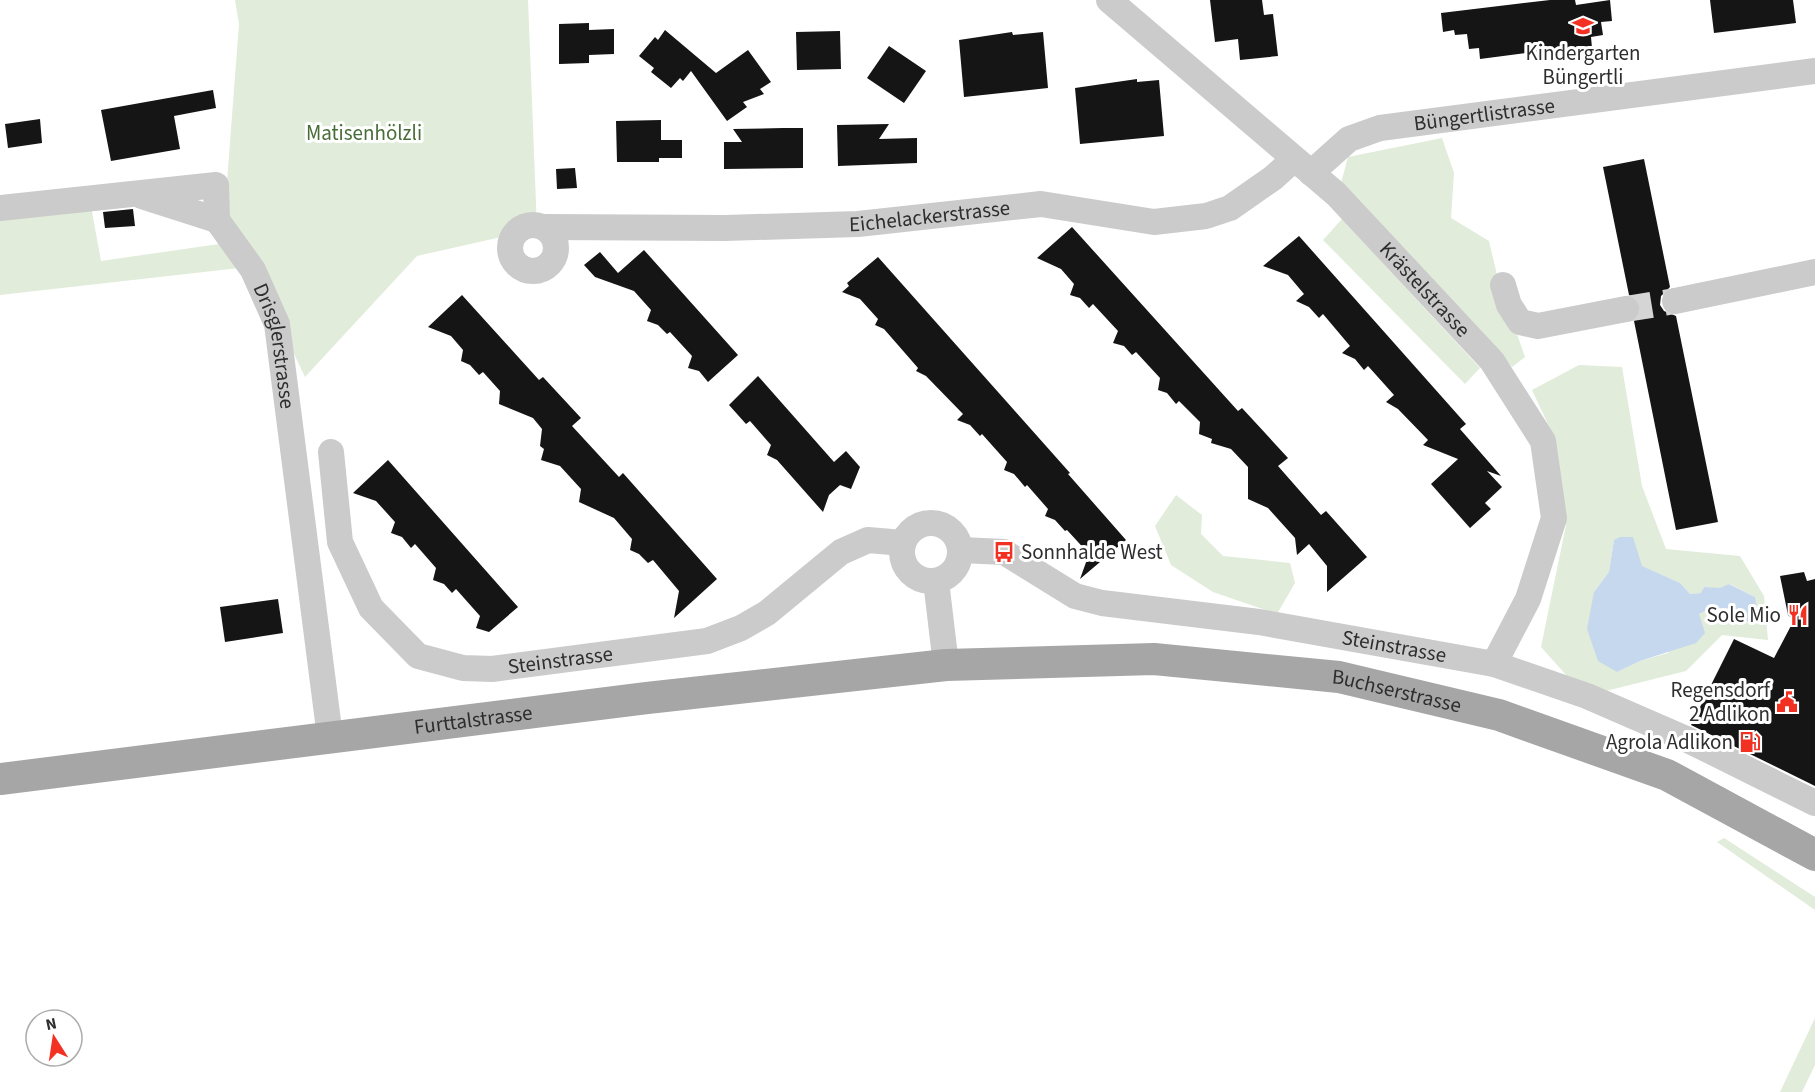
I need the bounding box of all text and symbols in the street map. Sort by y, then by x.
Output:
school or university icon: Kindergarten Büngertli [1571,14,1595,38]
place label: Kindergarten Büngertli [1526,38,1640,92]
street label: Büngertlistrasse [1412,90,1557,138]
park label: Matisenhölzli [306,118,422,148]
street label: Eichelackerstrasse [849,192,1012,239]
street label: Krästelstrasse [1373,235,1477,344]
street label: Drisglerstrasse [246,278,303,411]
place label: Sonnhalde West [1021,537,1163,567]
bus stop icon: Sonnhalde West [992,540,1016,564]
place label: Sole Mio [1707,600,1781,630]
restaurant icon: Sole Mio [1786,603,1810,627]
street label: Steinstrasse [1340,622,1449,670]
street label: Steinstrasse [506,638,615,682]
street label: Buchserstrasse [1331,661,1464,721]
place label: Regensdorf 2 Adlikon [1671,675,1771,729]
public building icon: Regensdorf 2 Adlikon [1775,690,1799,714]
street label: Furttalstrasse [412,697,534,742]
place label: Agrola Adlikon [1606,727,1733,757]
fuel station icon: Agrola Adlikon [1738,730,1762,754]
north arrow [24,1008,84,1068]
text: N [44,1012,59,1036]

